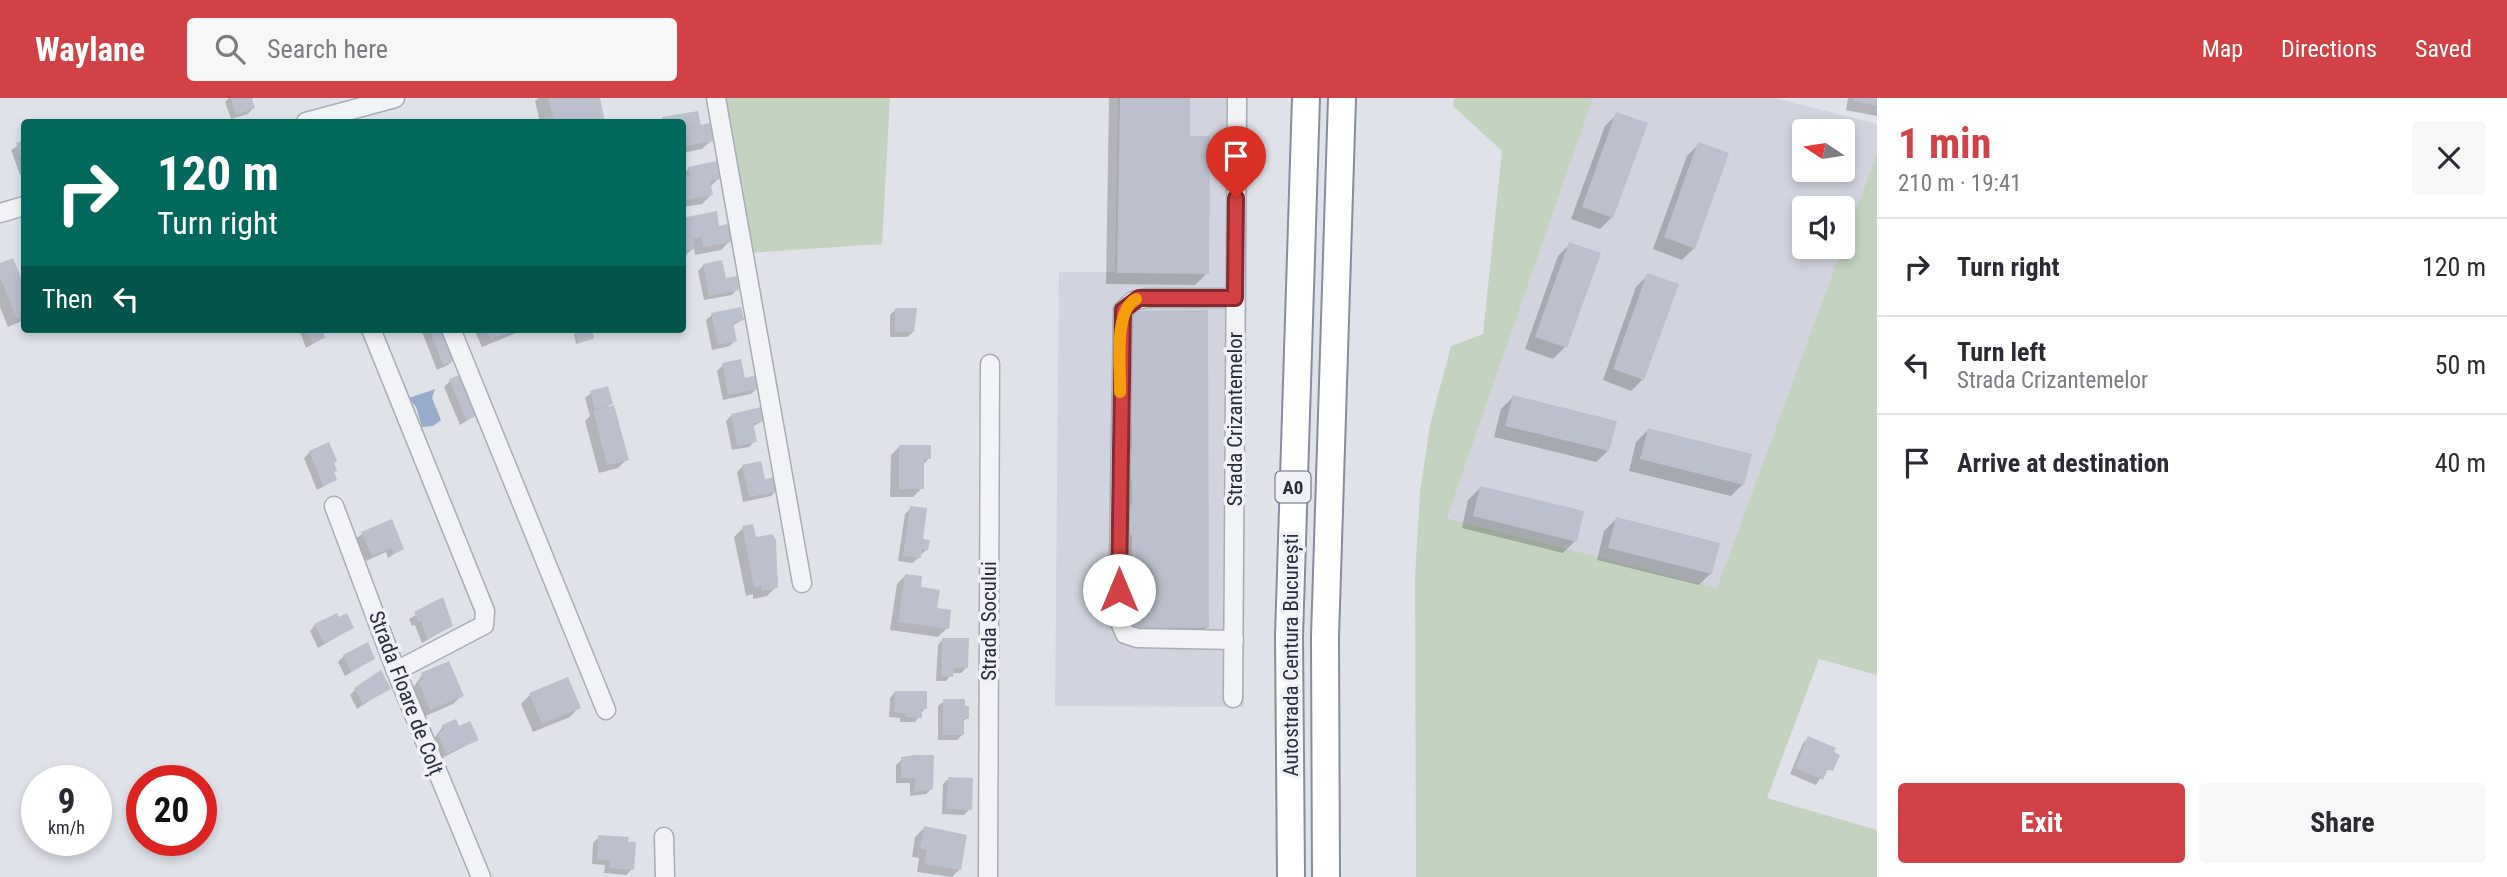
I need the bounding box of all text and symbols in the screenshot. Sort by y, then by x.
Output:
search box [187,18,677,81]
text: Waylane [35,30,145,69]
icon: search [211,30,249,68]
text: Search here [267,34,388,64]
text: Map [2202,35,2243,63]
text: Directions [2281,35,2377,63]
text: Saved [2415,35,2472,63]
north arrow [1792,119,1855,182]
map controls [1792,119,1855,259]
text: 1 min [1898,119,1991,168]
button: close [2412,121,2486,195]
pin [1206,126,1266,198]
icon: arrive [1217,137,1255,175]
text: 120 m [157,145,279,202]
icon: right [42,147,133,238]
text: 210 m · 19:41 [1898,170,2022,197]
button: sound [1792,196,1855,259]
text: Turn right [157,204,278,242]
icon: right [1898,248,1936,286]
text: Turn right [1957,252,2059,282]
text: 120 m [2422,252,2486,282]
icon: left [107,280,145,318]
text: Then [42,284,93,314]
street label: Strada Crizantemelor [1223,332,1247,506]
text: Turn left [1957,337,2046,367]
icon: left [1898,346,1936,384]
text: 50 m [2435,350,2486,380]
text: Strada Crizantemelor [1957,367,2148,394]
icon: arrive [1898,444,1936,482]
text: Arrive at destination [1957,448,2169,478]
text: 40 m [2435,448,2486,478]
road number: A0 [1276,472,1310,502]
street label: Autostrada Centura București [1279,533,1303,777]
position arrow [1082,553,1156,627]
street label: Strada Socului [977,561,1001,681]
street label: Strada Floare de Colț [363,608,448,779]
speed limit sign: 20 [126,765,217,856]
text: 9 [58,781,75,822]
button: Exit [1898,783,2185,863]
button: Share [2199,783,2486,863]
text: km/h [48,817,85,838]

